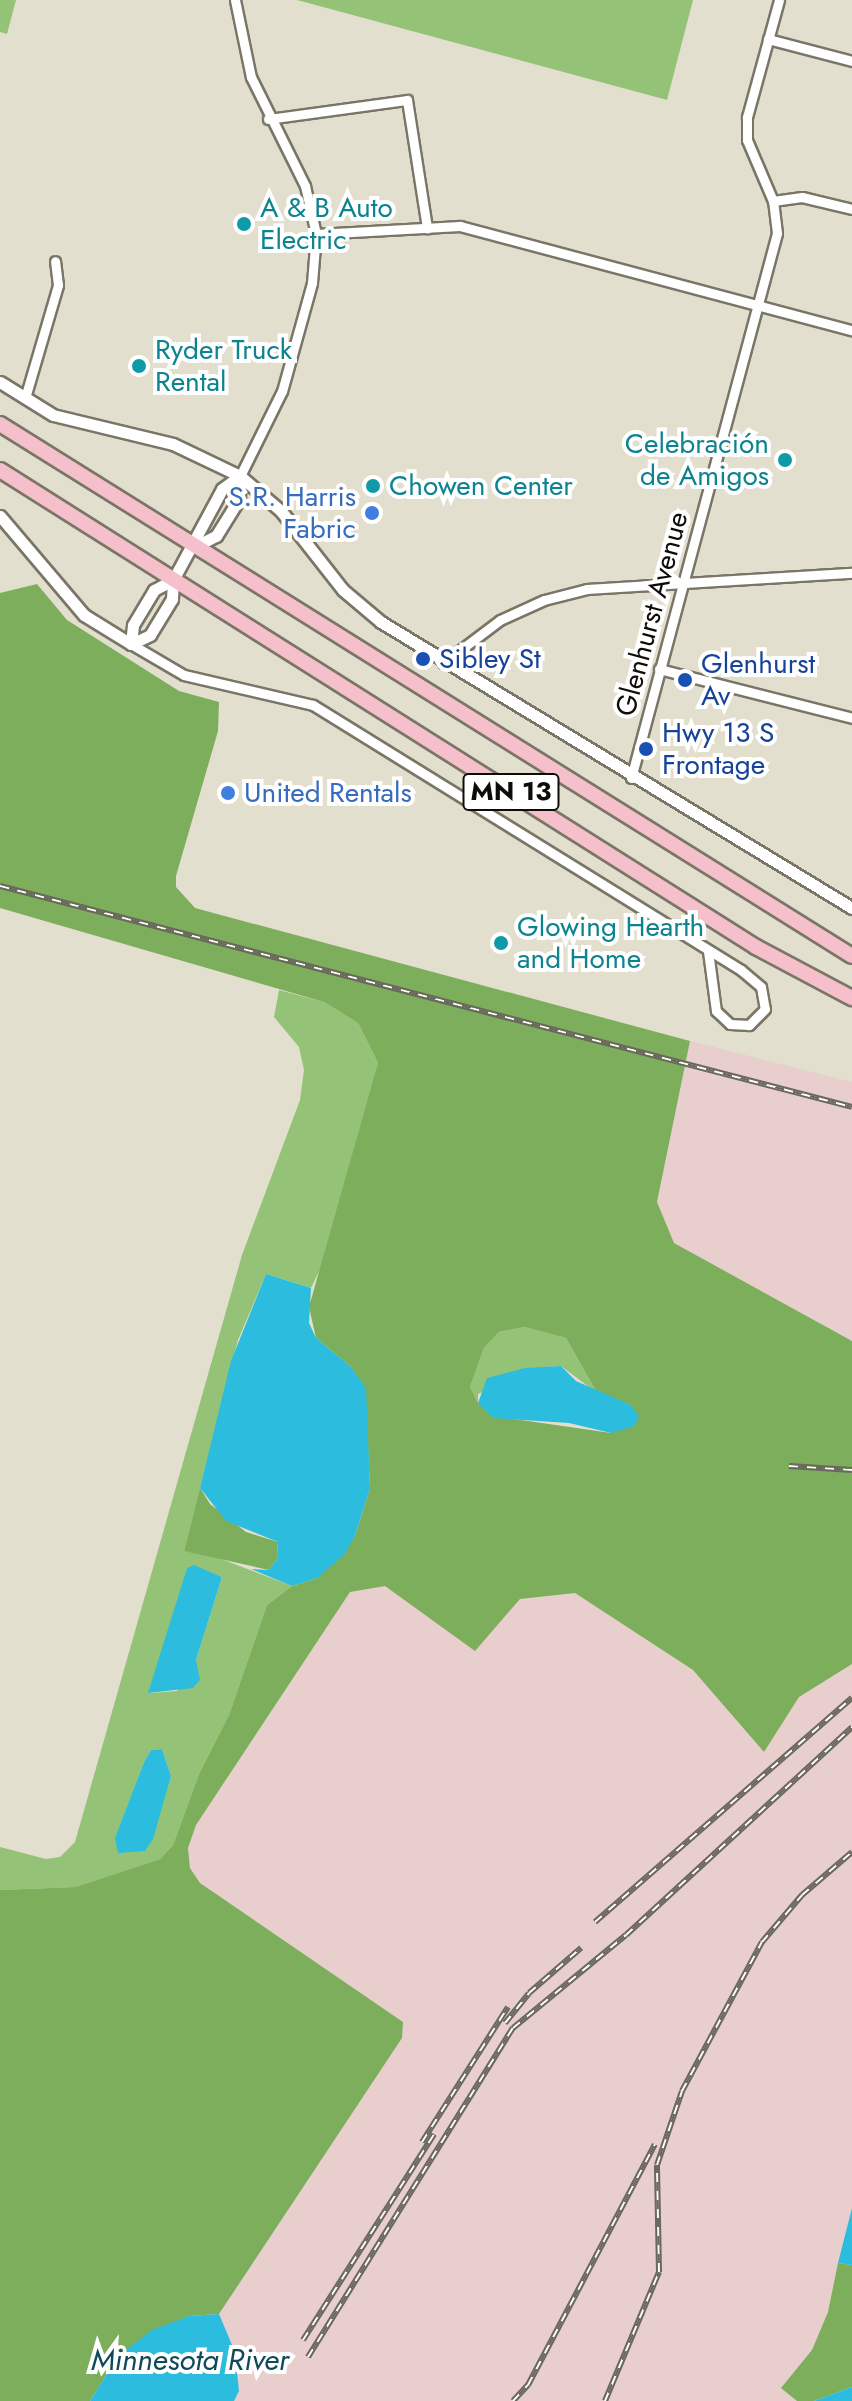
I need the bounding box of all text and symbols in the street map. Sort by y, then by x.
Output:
place label: A & B Auto Electric [260,191,393,257]
marker: A & B Auto Electric [235,215,253,233]
place label: Ryder Truck Rental [155,333,292,399]
marker: Ryder Truck Rental [130,357,148,375]
place label: Celebración de Amigos [625,427,769,493]
marker: Celebración de Amigos [776,451,794,469]
place label: Chowen Center [389,469,573,503]
marker: Chowen Center [364,477,382,495]
place label: S.R. Harris Fabric [229,480,356,546]
marker: S.R. Harris Fabric [363,504,381,522]
street label: Glenhurst Avenue [609,508,695,720]
place label: Sibley St [439,642,541,676]
place label: Glenhurst Av [701,647,815,713]
marker: Sibley St [414,650,432,668]
marker: Glenhurst Av [676,671,694,689]
place label: Hwy 13 S Frontage [662,716,774,782]
marker: Hwy 13 S Frontage [637,740,655,758]
road number: MN 13 [461,770,561,814]
place label: United Rentals [244,776,412,810]
marker: United Rentals [219,784,237,802]
place label: Glowing Hearth and Home [517,910,704,976]
marker: Glowing Hearth and Home [492,934,510,952]
water label: Minnesota River [91,2342,289,2378]

